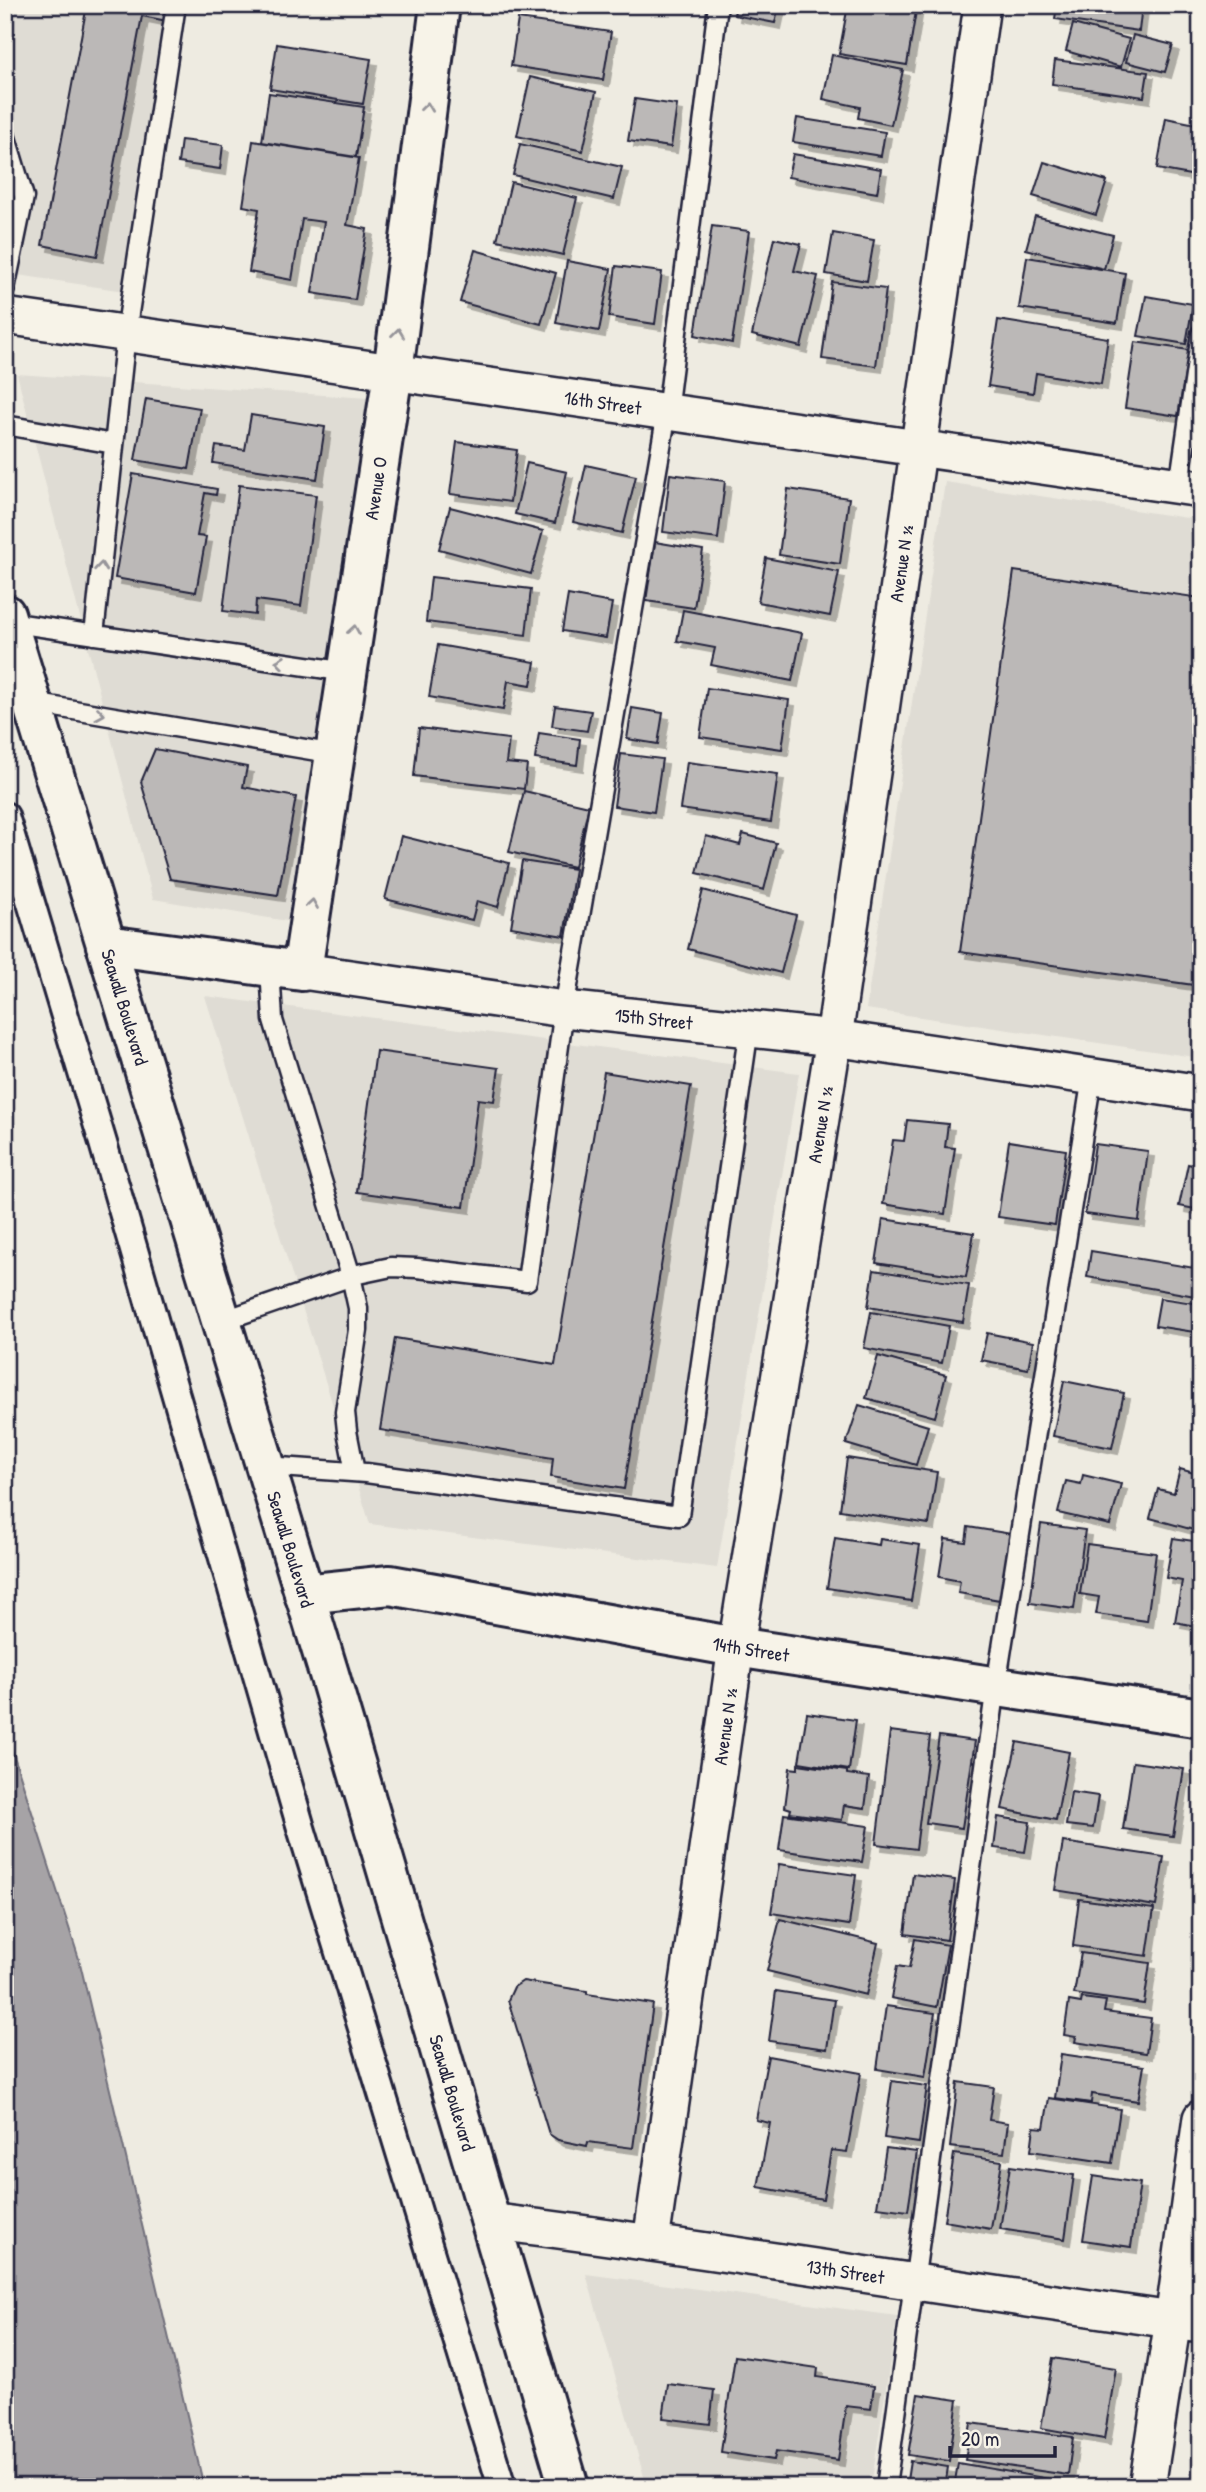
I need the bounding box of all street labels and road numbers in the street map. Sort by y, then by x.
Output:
street label: 16th Street [562,384,644,421]
street label: Avenue O [358,455,393,521]
street label: Avenue N ½ [883,522,919,604]
street label: Seawall Boulevard [95,946,155,1069]
street label: 15th Street [614,1002,694,1036]
street label: Avenue N ½ [801,1083,839,1165]
street label: Seawall Boulevard [261,1488,321,1611]
street label: 14th Street [710,1630,791,1668]
street label: Avenue N ½ [707,1685,743,1767]
street label: Seawall Boulevard [423,2032,482,2154]
street label: 13th Street [805,2253,887,2290]

